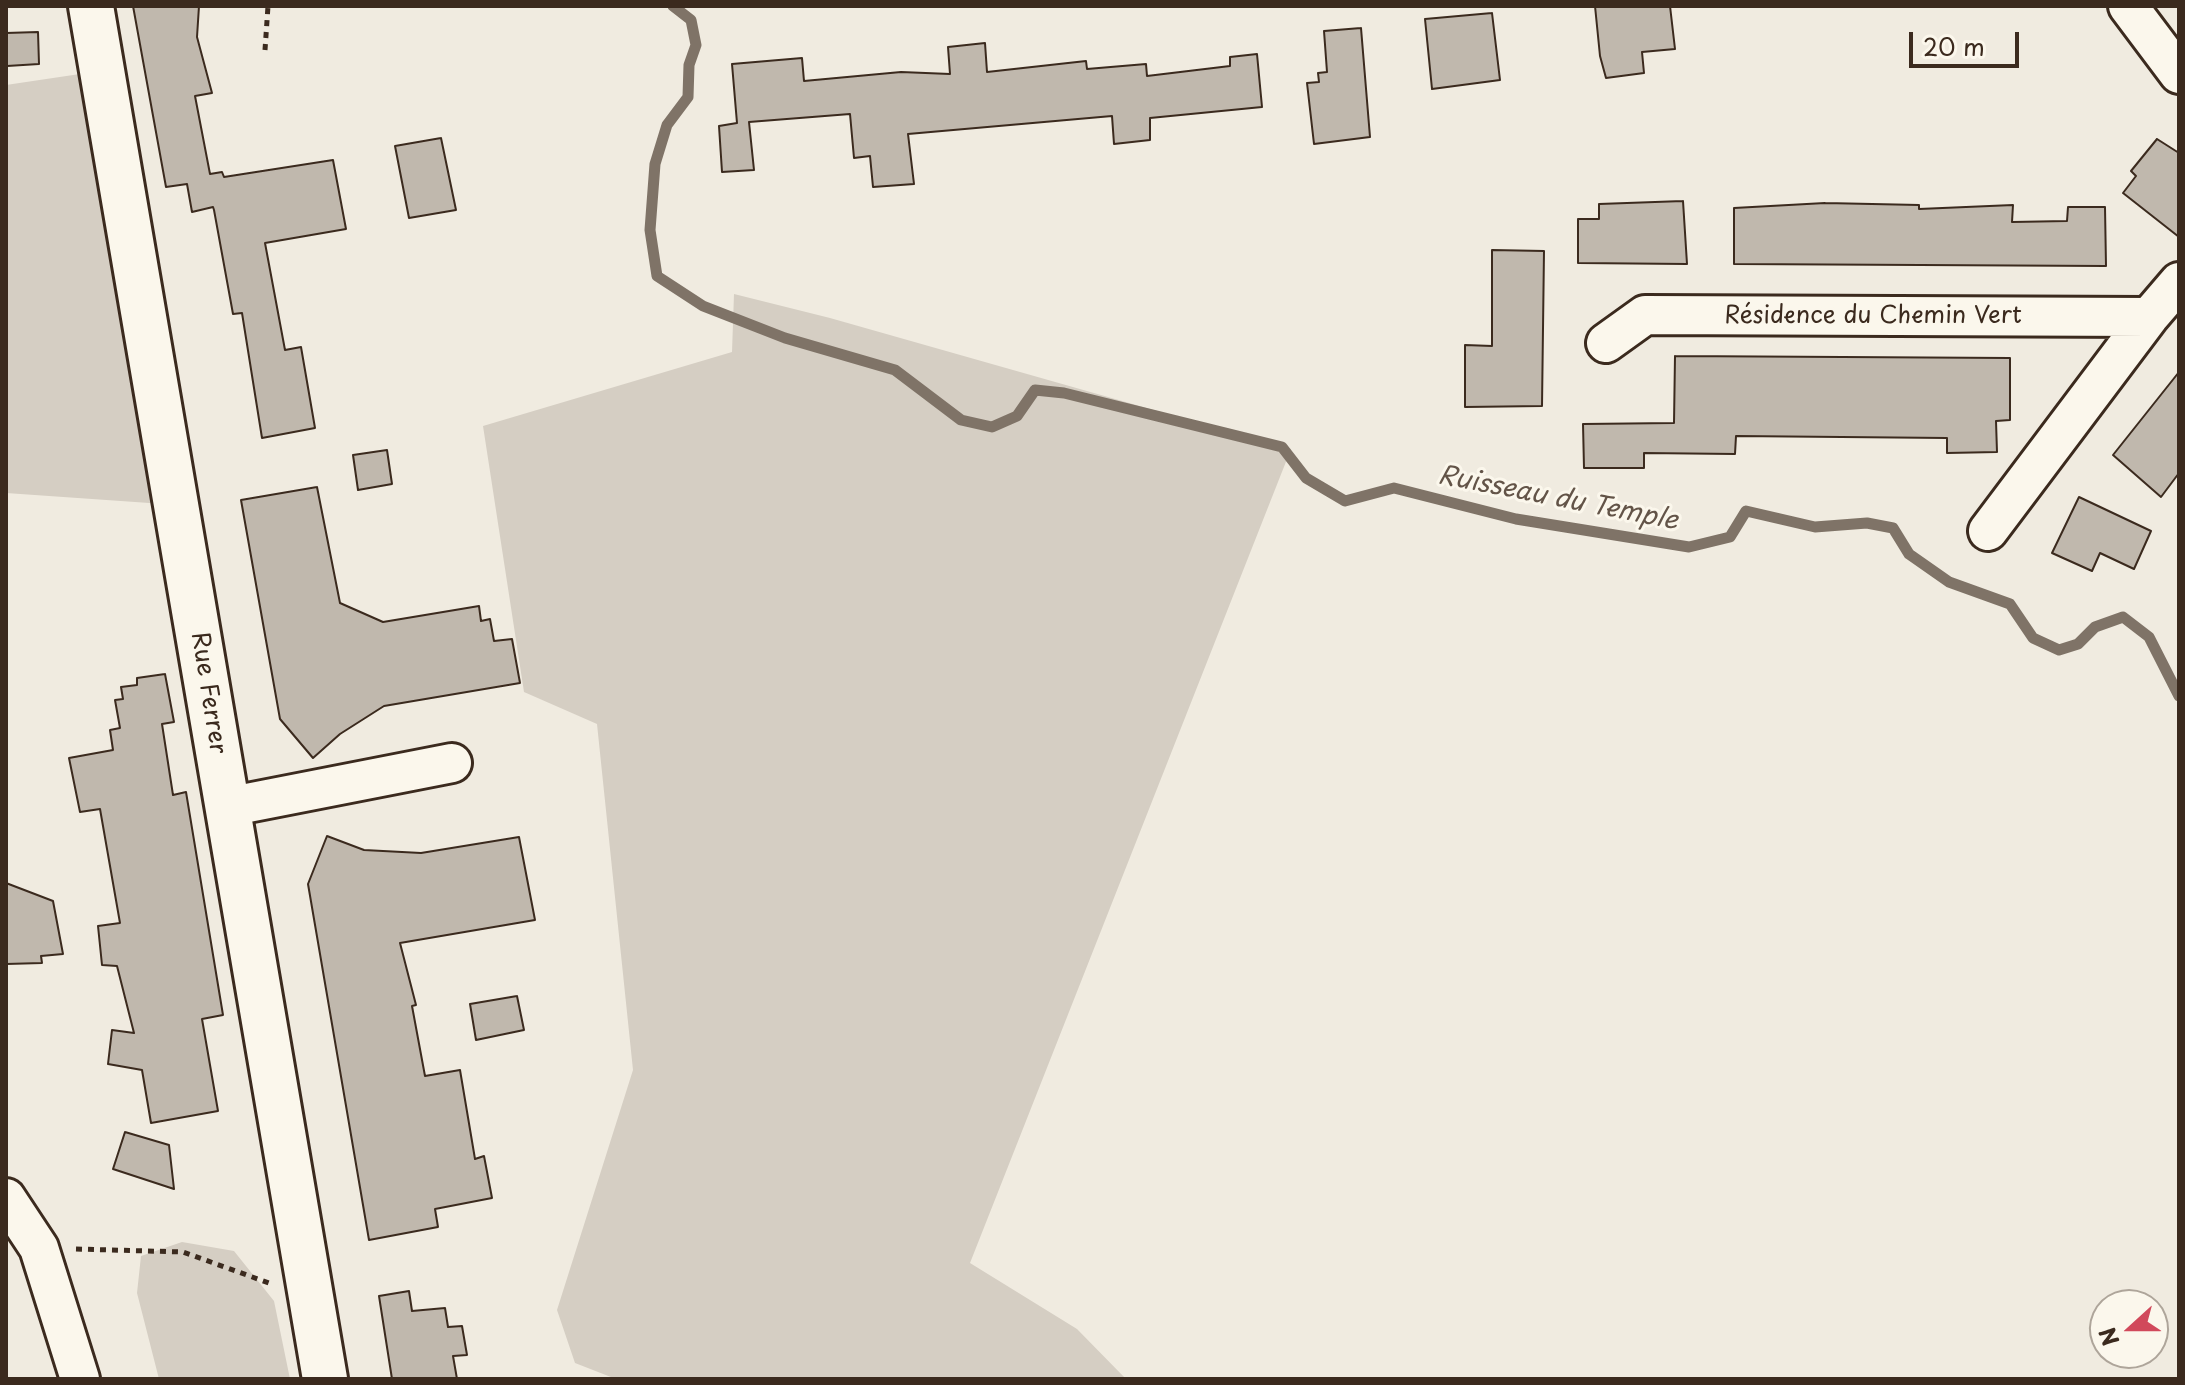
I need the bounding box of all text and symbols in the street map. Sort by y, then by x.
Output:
scale bar [1913,16,2023,66]
text: 20 m [1923,28,1985,64]
street label: Résidence du Chemin Vert [1724,302,2022,330]
water label: Ruisseau du Temple [1435,460,1681,538]
street label: Rue Ferrer [184,630,232,756]
north arrow [2089,1289,2169,1369]
text: N [2089,1323,2127,1351]

